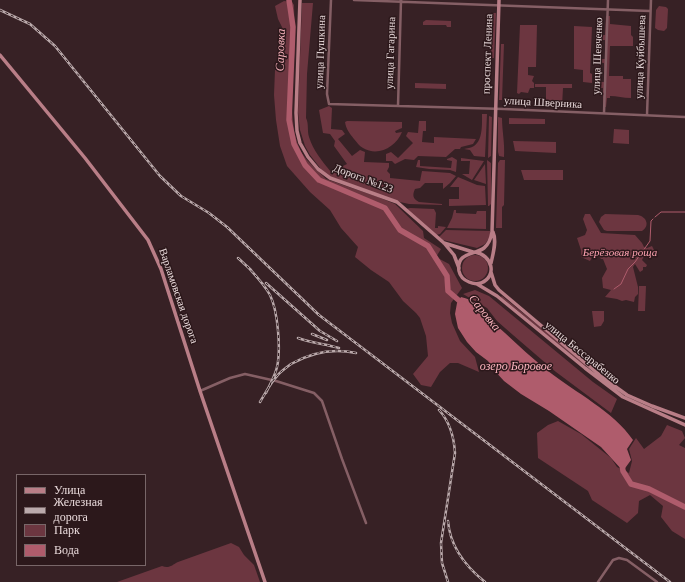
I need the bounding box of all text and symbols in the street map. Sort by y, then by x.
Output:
street label: проспект Ленина [480,14,496,94]
street label: улица Пушкина [313,15,329,89]
street label: улица Куйбышева [633,15,649,99]
street label: улица Гагарина [383,17,399,89]
street label: улица Шевченко [590,17,606,95]
water label: Саровка [273,28,289,72]
street label: улица Шверника [504,94,582,112]
street label: Дорога №123 [331,162,395,196]
park label: Берёзовая роща [583,246,657,260]
street label: Варламовская дорога [156,247,200,345]
water label: Саровка [465,292,503,334]
street label: улица Бессарабенко [542,319,622,387]
water label: озеро Боровое [480,360,552,374]
legend [16,474,146,566]
text: Улица [54,483,85,497]
text: Железная дорога [54,495,103,524]
text: Парк [54,523,80,537]
text: Вода [54,543,79,557]

